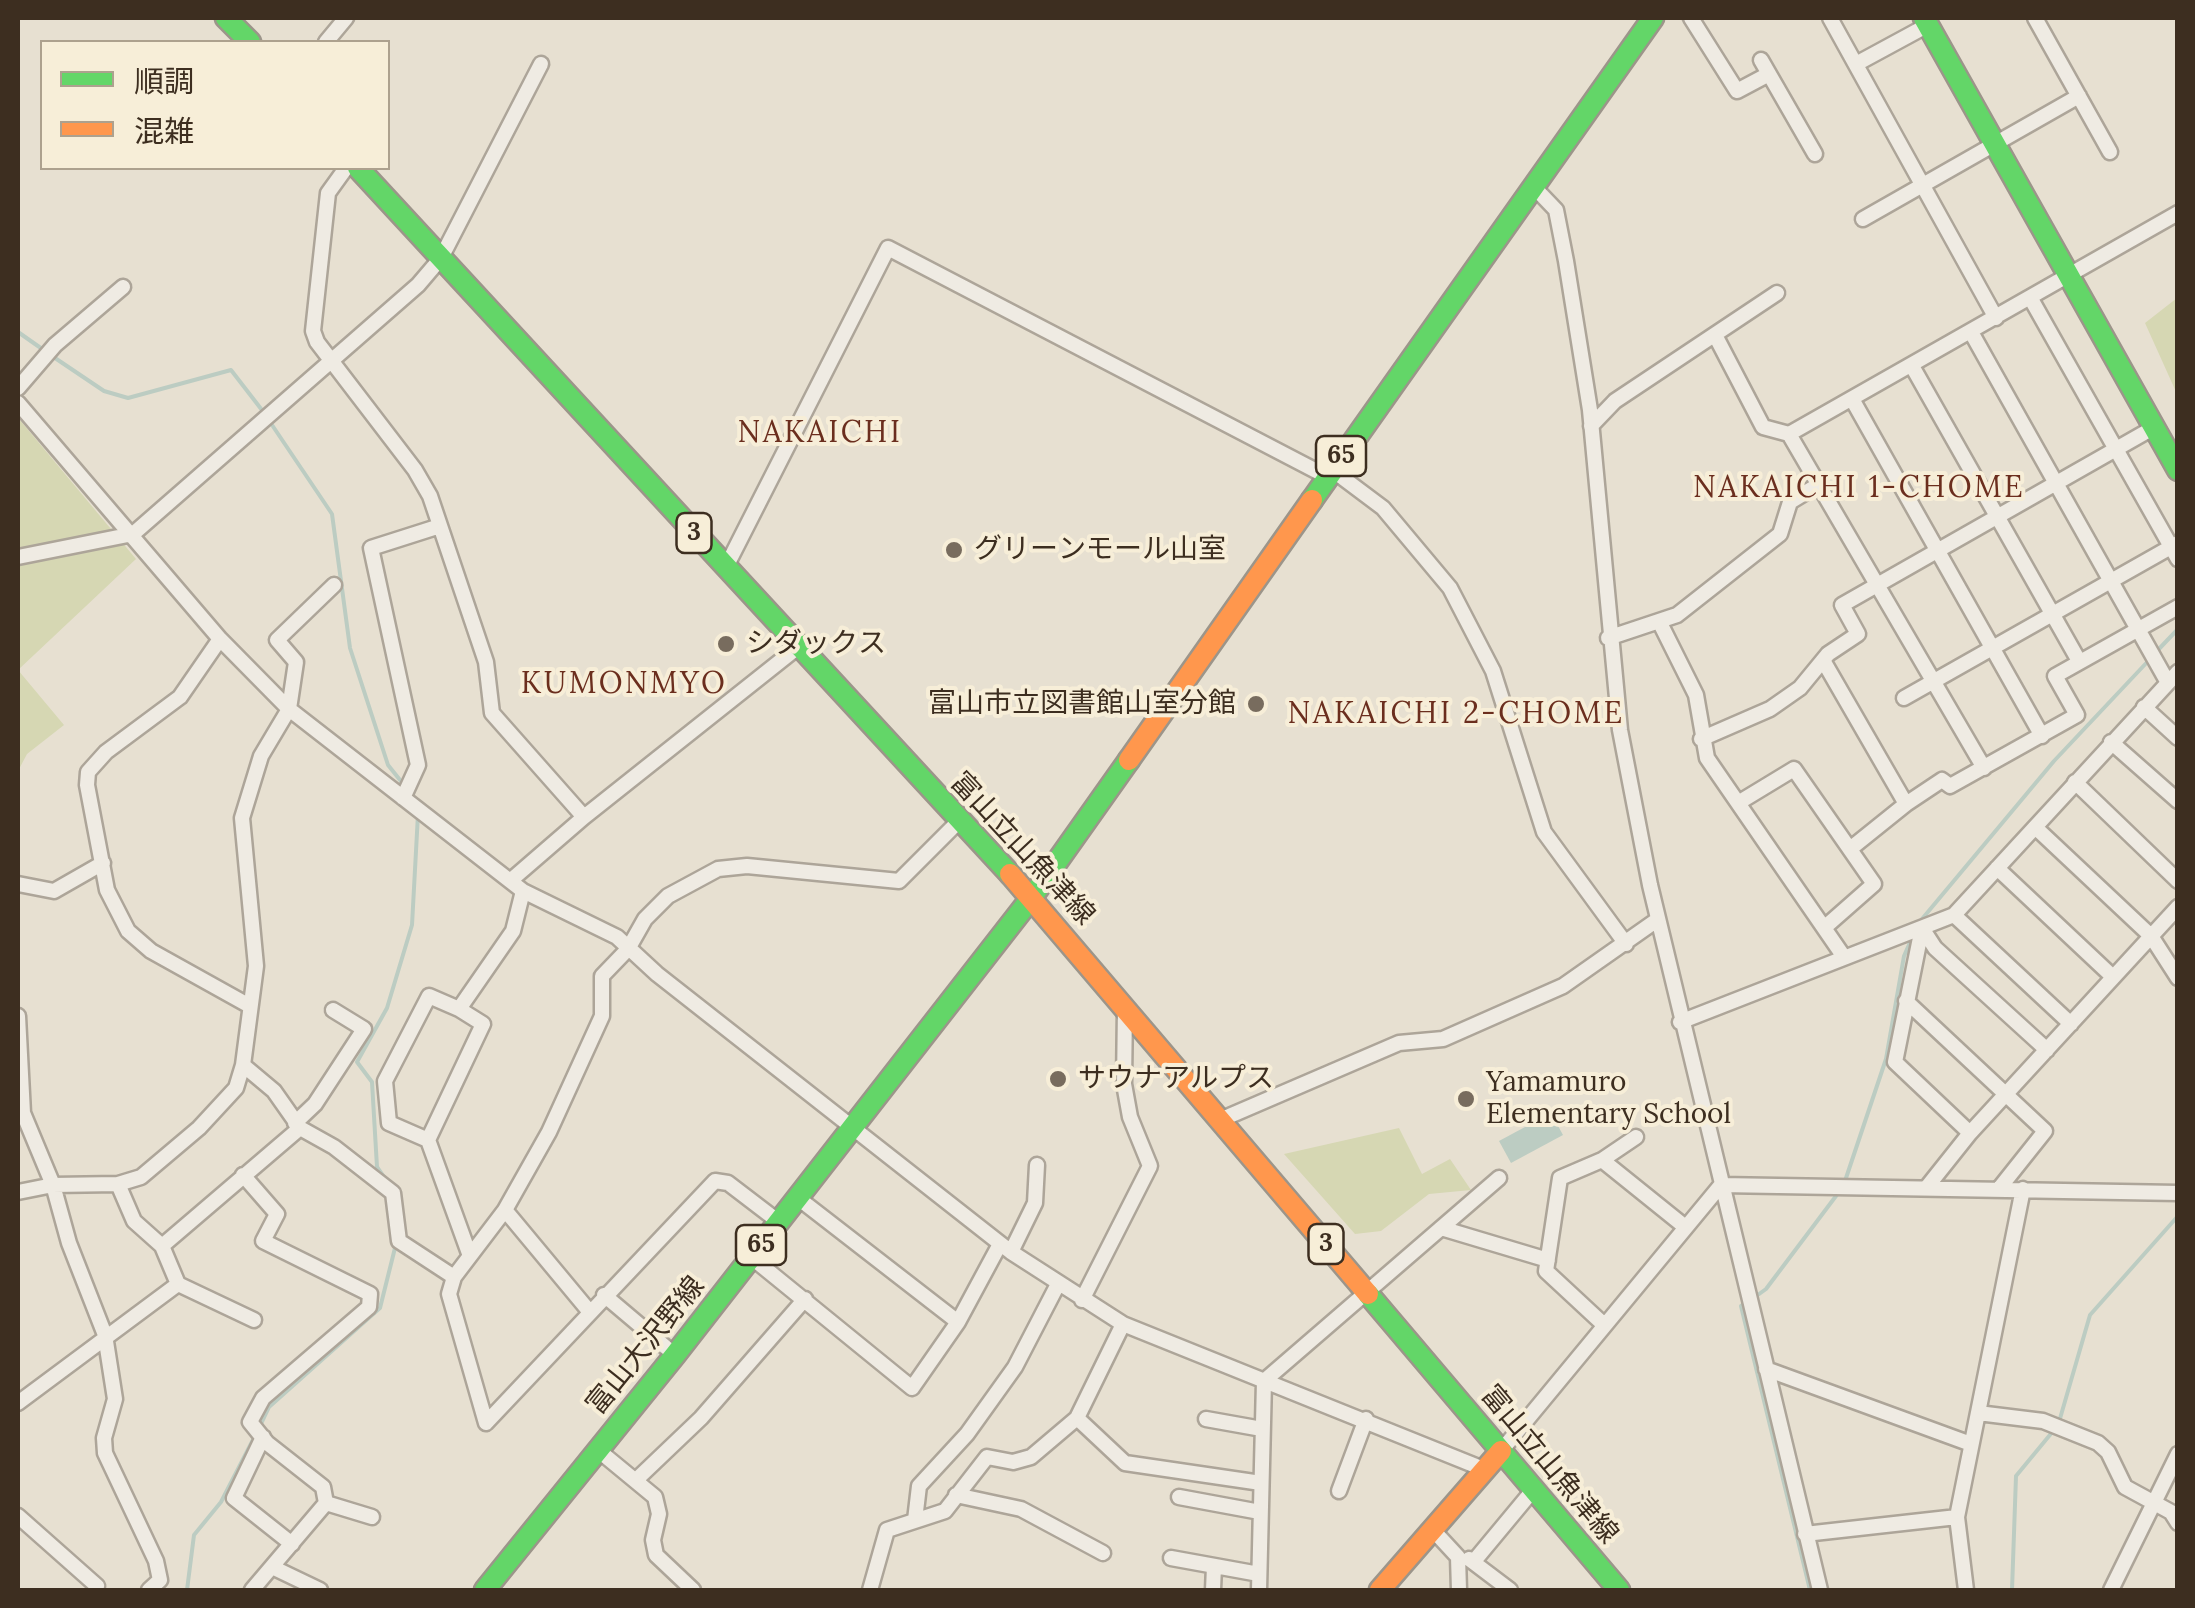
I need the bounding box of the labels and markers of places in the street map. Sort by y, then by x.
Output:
place label: グリーンモール山室 [974,533,1226,567]
marker: グリーンモール山室 [943,539,965,561]
place label: シダックス [746,627,886,661]
marker: シダックス [715,633,737,655]
place label: 富山市立図書館山室分館 [928,687,1236,721]
marker: 富山市立図書館山室分館 [1245,693,1267,715]
place label: サウナアルプス [1078,1062,1274,1096]
place label: Yamamuro Elementary School [1486,1066,1731,1132]
marker: サウナアルプス [1047,1068,1069,1090]
marker: Yamamuro Elementary School [1455,1088,1477,1110]

